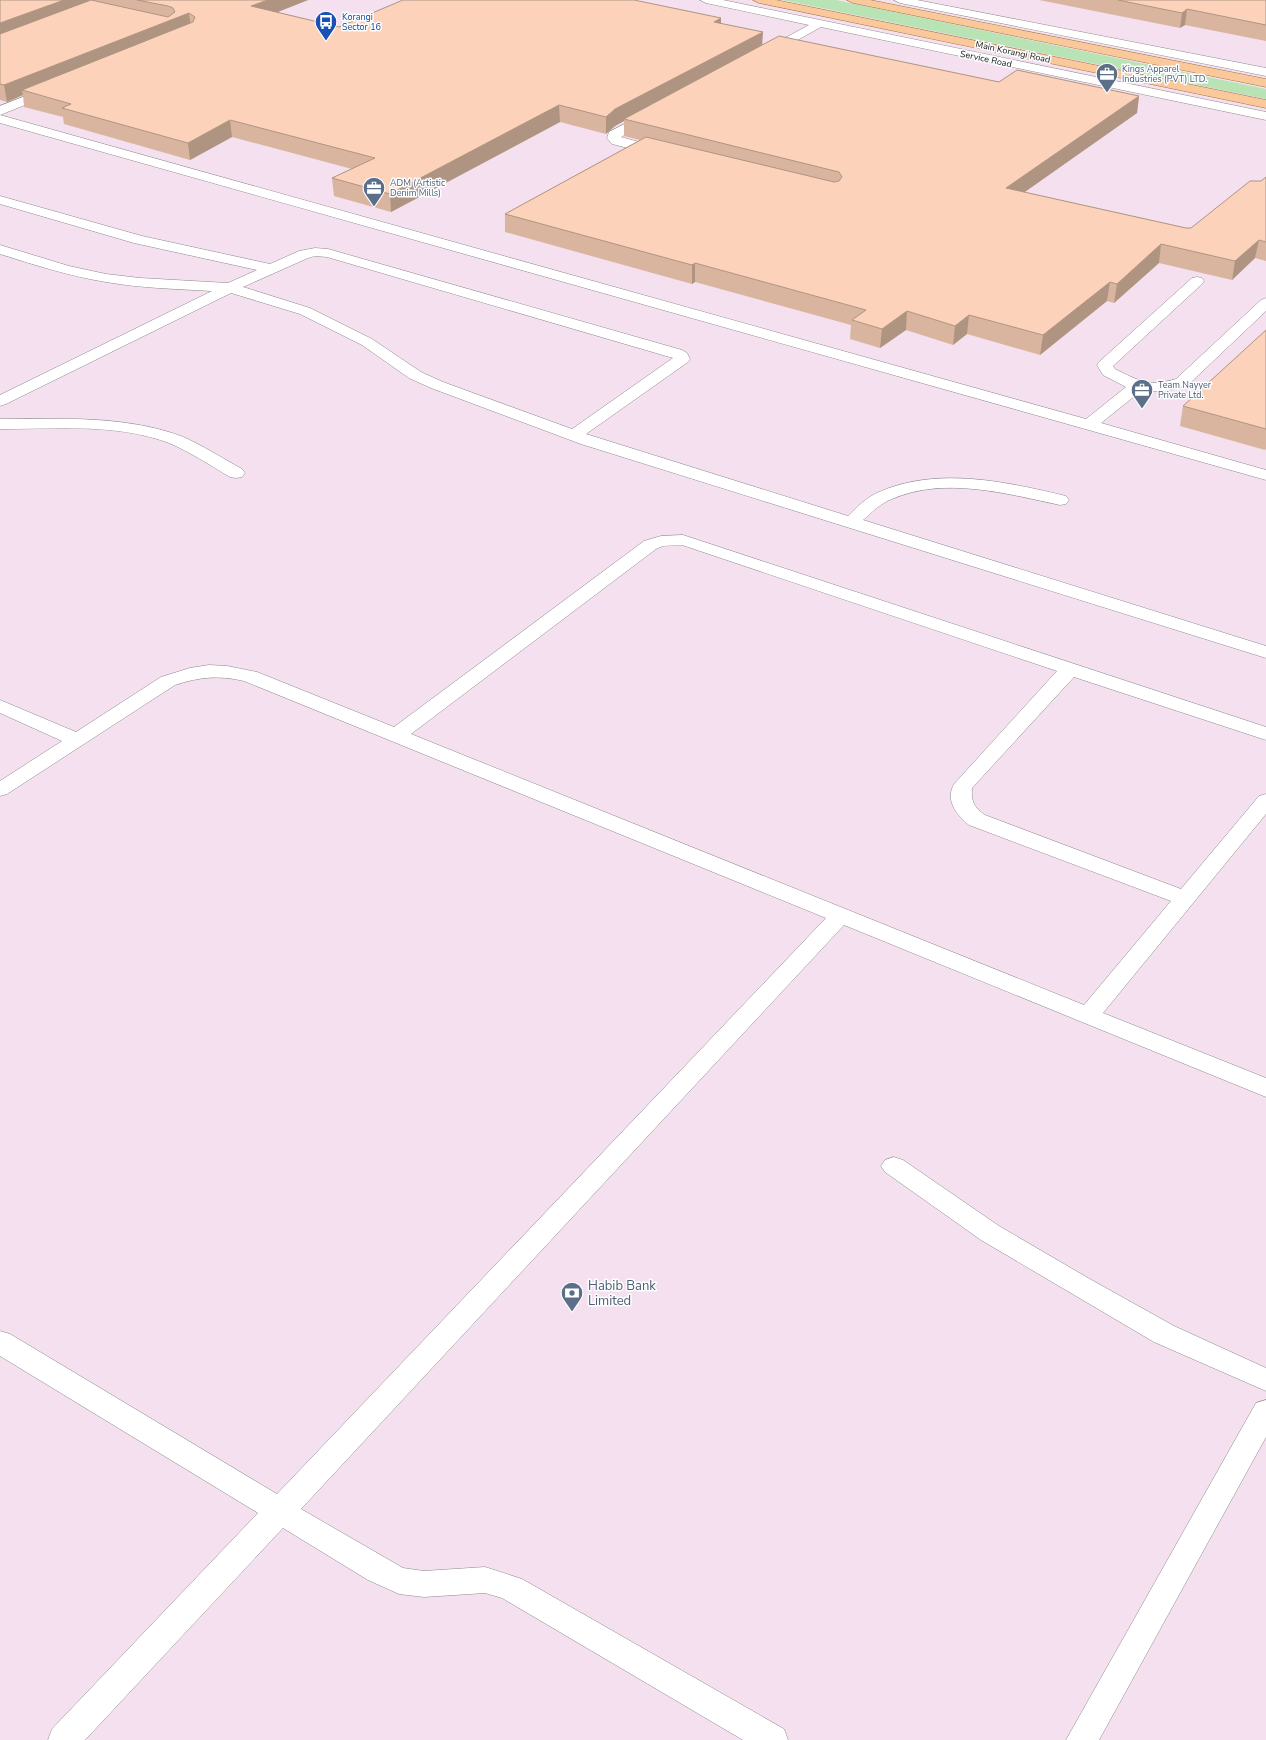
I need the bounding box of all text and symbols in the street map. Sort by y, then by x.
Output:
bus stop icon: Korangi Sector 16 [313,9,339,42]
place label: Korangi Sector 16 [342,11,381,33]
street label: Main Korangi Road [974,38,1052,66]
street label: Service Road [959,48,1013,70]
office icon: Kings Apparel Industries (PVT) LTD. [1094,61,1120,94]
place label: Kings Apparel Industries (PVT) LTD. [1122,63,1207,85]
office icon: ADM (Artistic Denim Mills) [361,175,387,208]
place label: ADM (Artistic Denim Mills) [390,177,445,199]
office icon: Team Nayyer Private Ltd. [1129,377,1155,410]
place label: Team Nayyer Private Ltd. [1158,379,1212,401]
place label: Habib Bank Limited [588,1277,656,1310]
bank icon: Habib Bank Limited [559,1280,585,1313]

